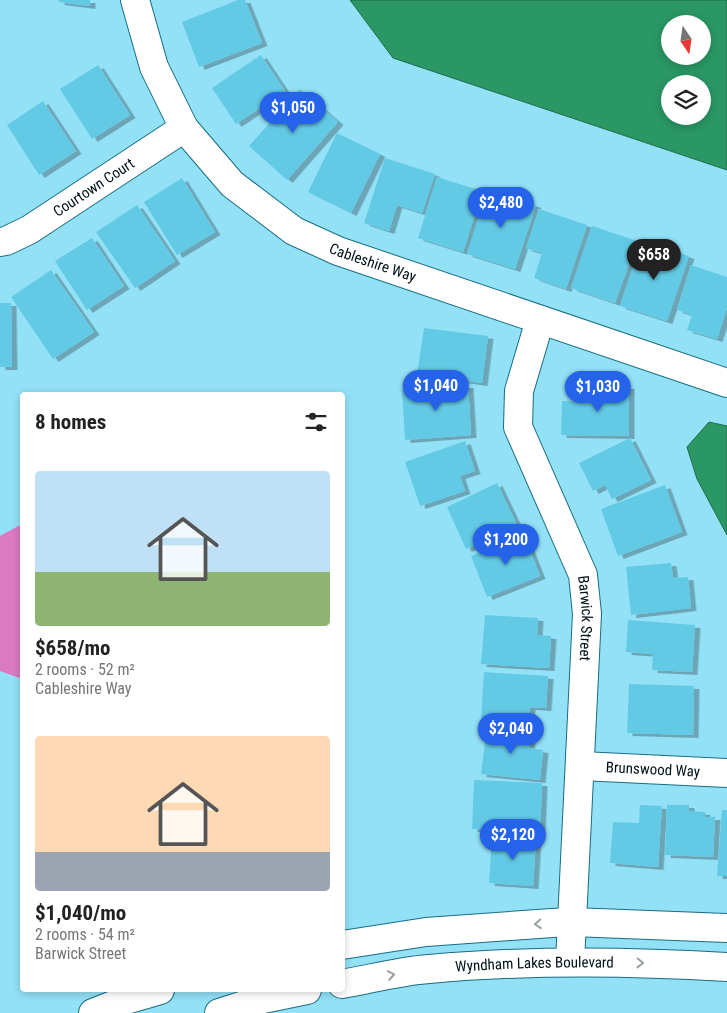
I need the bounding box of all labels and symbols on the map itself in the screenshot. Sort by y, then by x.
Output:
north arrow [661,15,711,65]
pin: $1,050 [252,92,334,134]
street label: Courtown Court [50,154,138,221]
pin: $2,480 [460,186,542,229]
pin: $658 [624,238,684,281]
street label: Cableshire Way [326,239,418,286]
pin: $1,040 [395,370,477,412]
pin: $1,030 [557,370,639,413]
pin: $1,200 [465,524,547,566]
street label: Barwick Street [574,575,596,661]
pin: $2,040 [470,712,552,755]
street label: Brunswood Way [605,758,700,781]
pin: $2,120 [472,818,554,861]
one-way arrow [534,918,542,929]
street label: Wyndham Lakes Boulevard [455,953,614,976]
one-way arrow [636,958,644,968]
one-way arrow [386,971,395,981]

